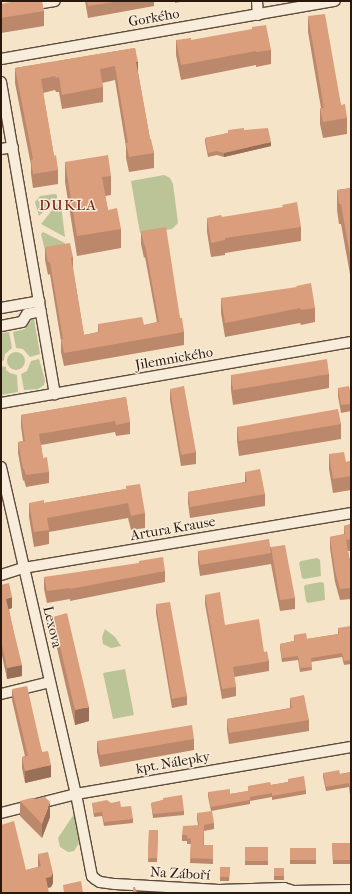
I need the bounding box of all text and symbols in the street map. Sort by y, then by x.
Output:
street label: Gorkého [127,5,181,31]
district label: DUKLA [39,197,97,215]
street label: Jilemnického [134,344,214,374]
street label: Artura Krause [129,513,217,545]
street label: Lexova [39,604,65,650]
street label: kpt. Nálepky [135,748,211,778]
street label: Na Záboří [150,864,210,884]

